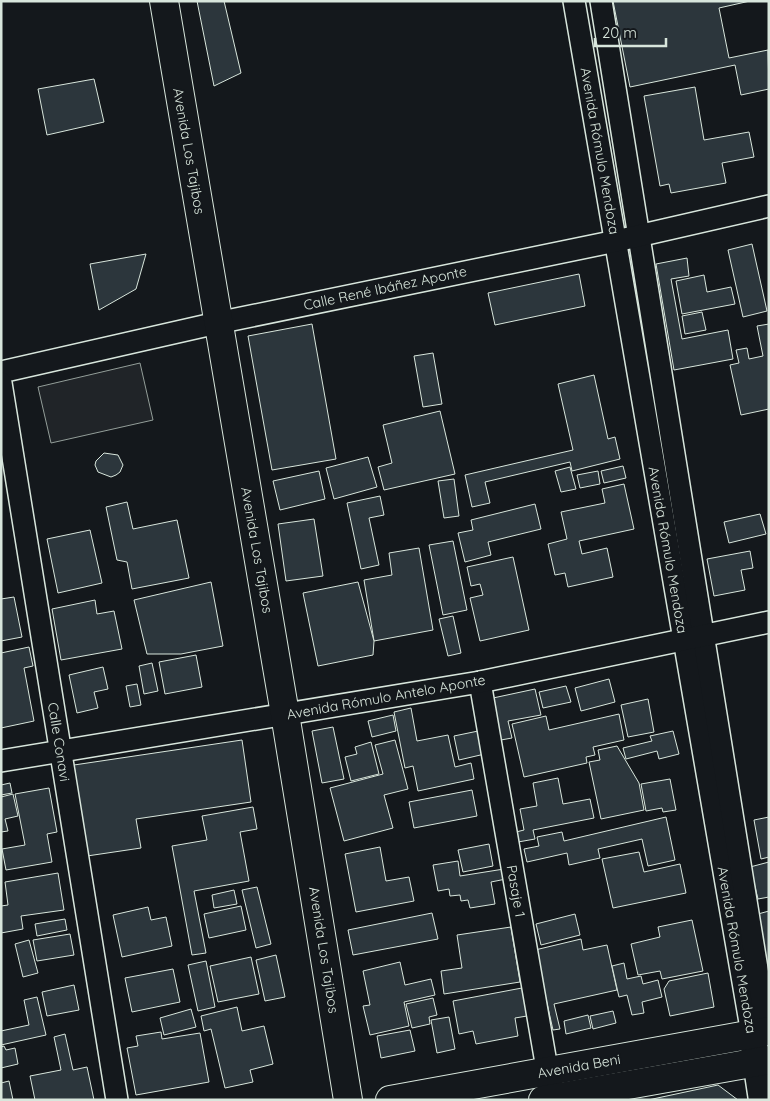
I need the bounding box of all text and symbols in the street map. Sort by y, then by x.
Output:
scale bar [595,15,666,47]
text: 20 m [602,23,637,42]
street label: Avenida Rómulo Mendoza [576,66,624,236]
street label: Avenida Los Tajibos [169,86,209,216]
street label: Calle René Ibáñez Aponte [302,262,468,314]
street label: Avenida Rómulo Mendoza [644,465,692,635]
street label: Avenida Los Tajibos [237,485,277,615]
street label: Avenida Rómulo Antelo Aponte [285,671,487,723]
street label: Calle Conavi [44,701,74,783]
street label: Pasaje 1 [503,864,529,918]
street label: Avenida Rómulo Mendoza [713,865,761,1035]
street label: Avenida Los Tajibos [305,885,343,1015]
street label: Avenida Beni [536,1050,622,1082]

